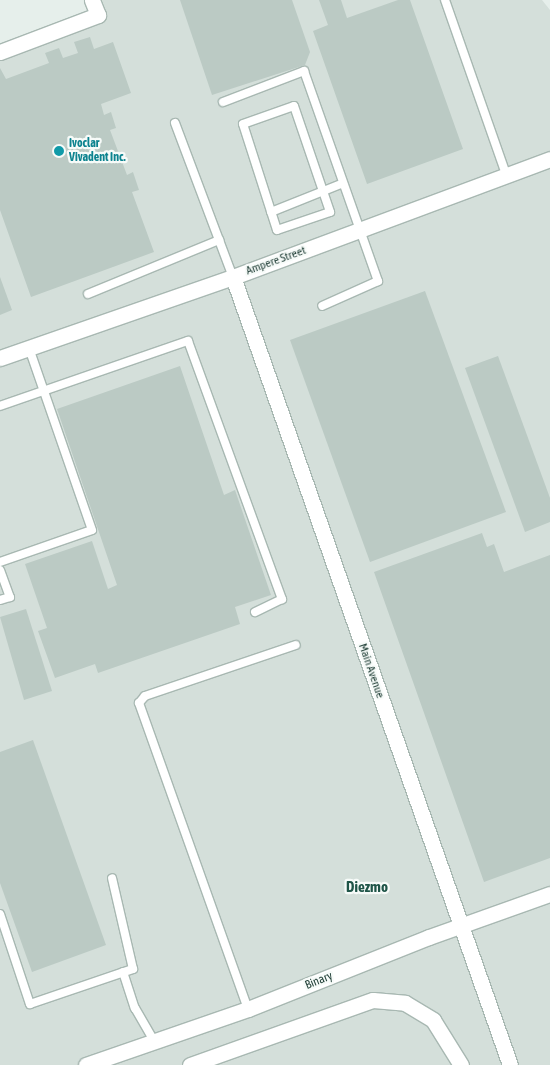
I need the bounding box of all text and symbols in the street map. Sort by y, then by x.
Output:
place label: Ivoclar Vivadent Inc. [69,137,126,165]
marker: Ivoclar Vivadent Inc. [53,145,65,157]
street label: Ampere Street [244,244,308,278]
street label: Main Avenue [355,642,387,700]
district label: Diezmo [346,878,388,896]
street label: Binary [303,969,335,993]

